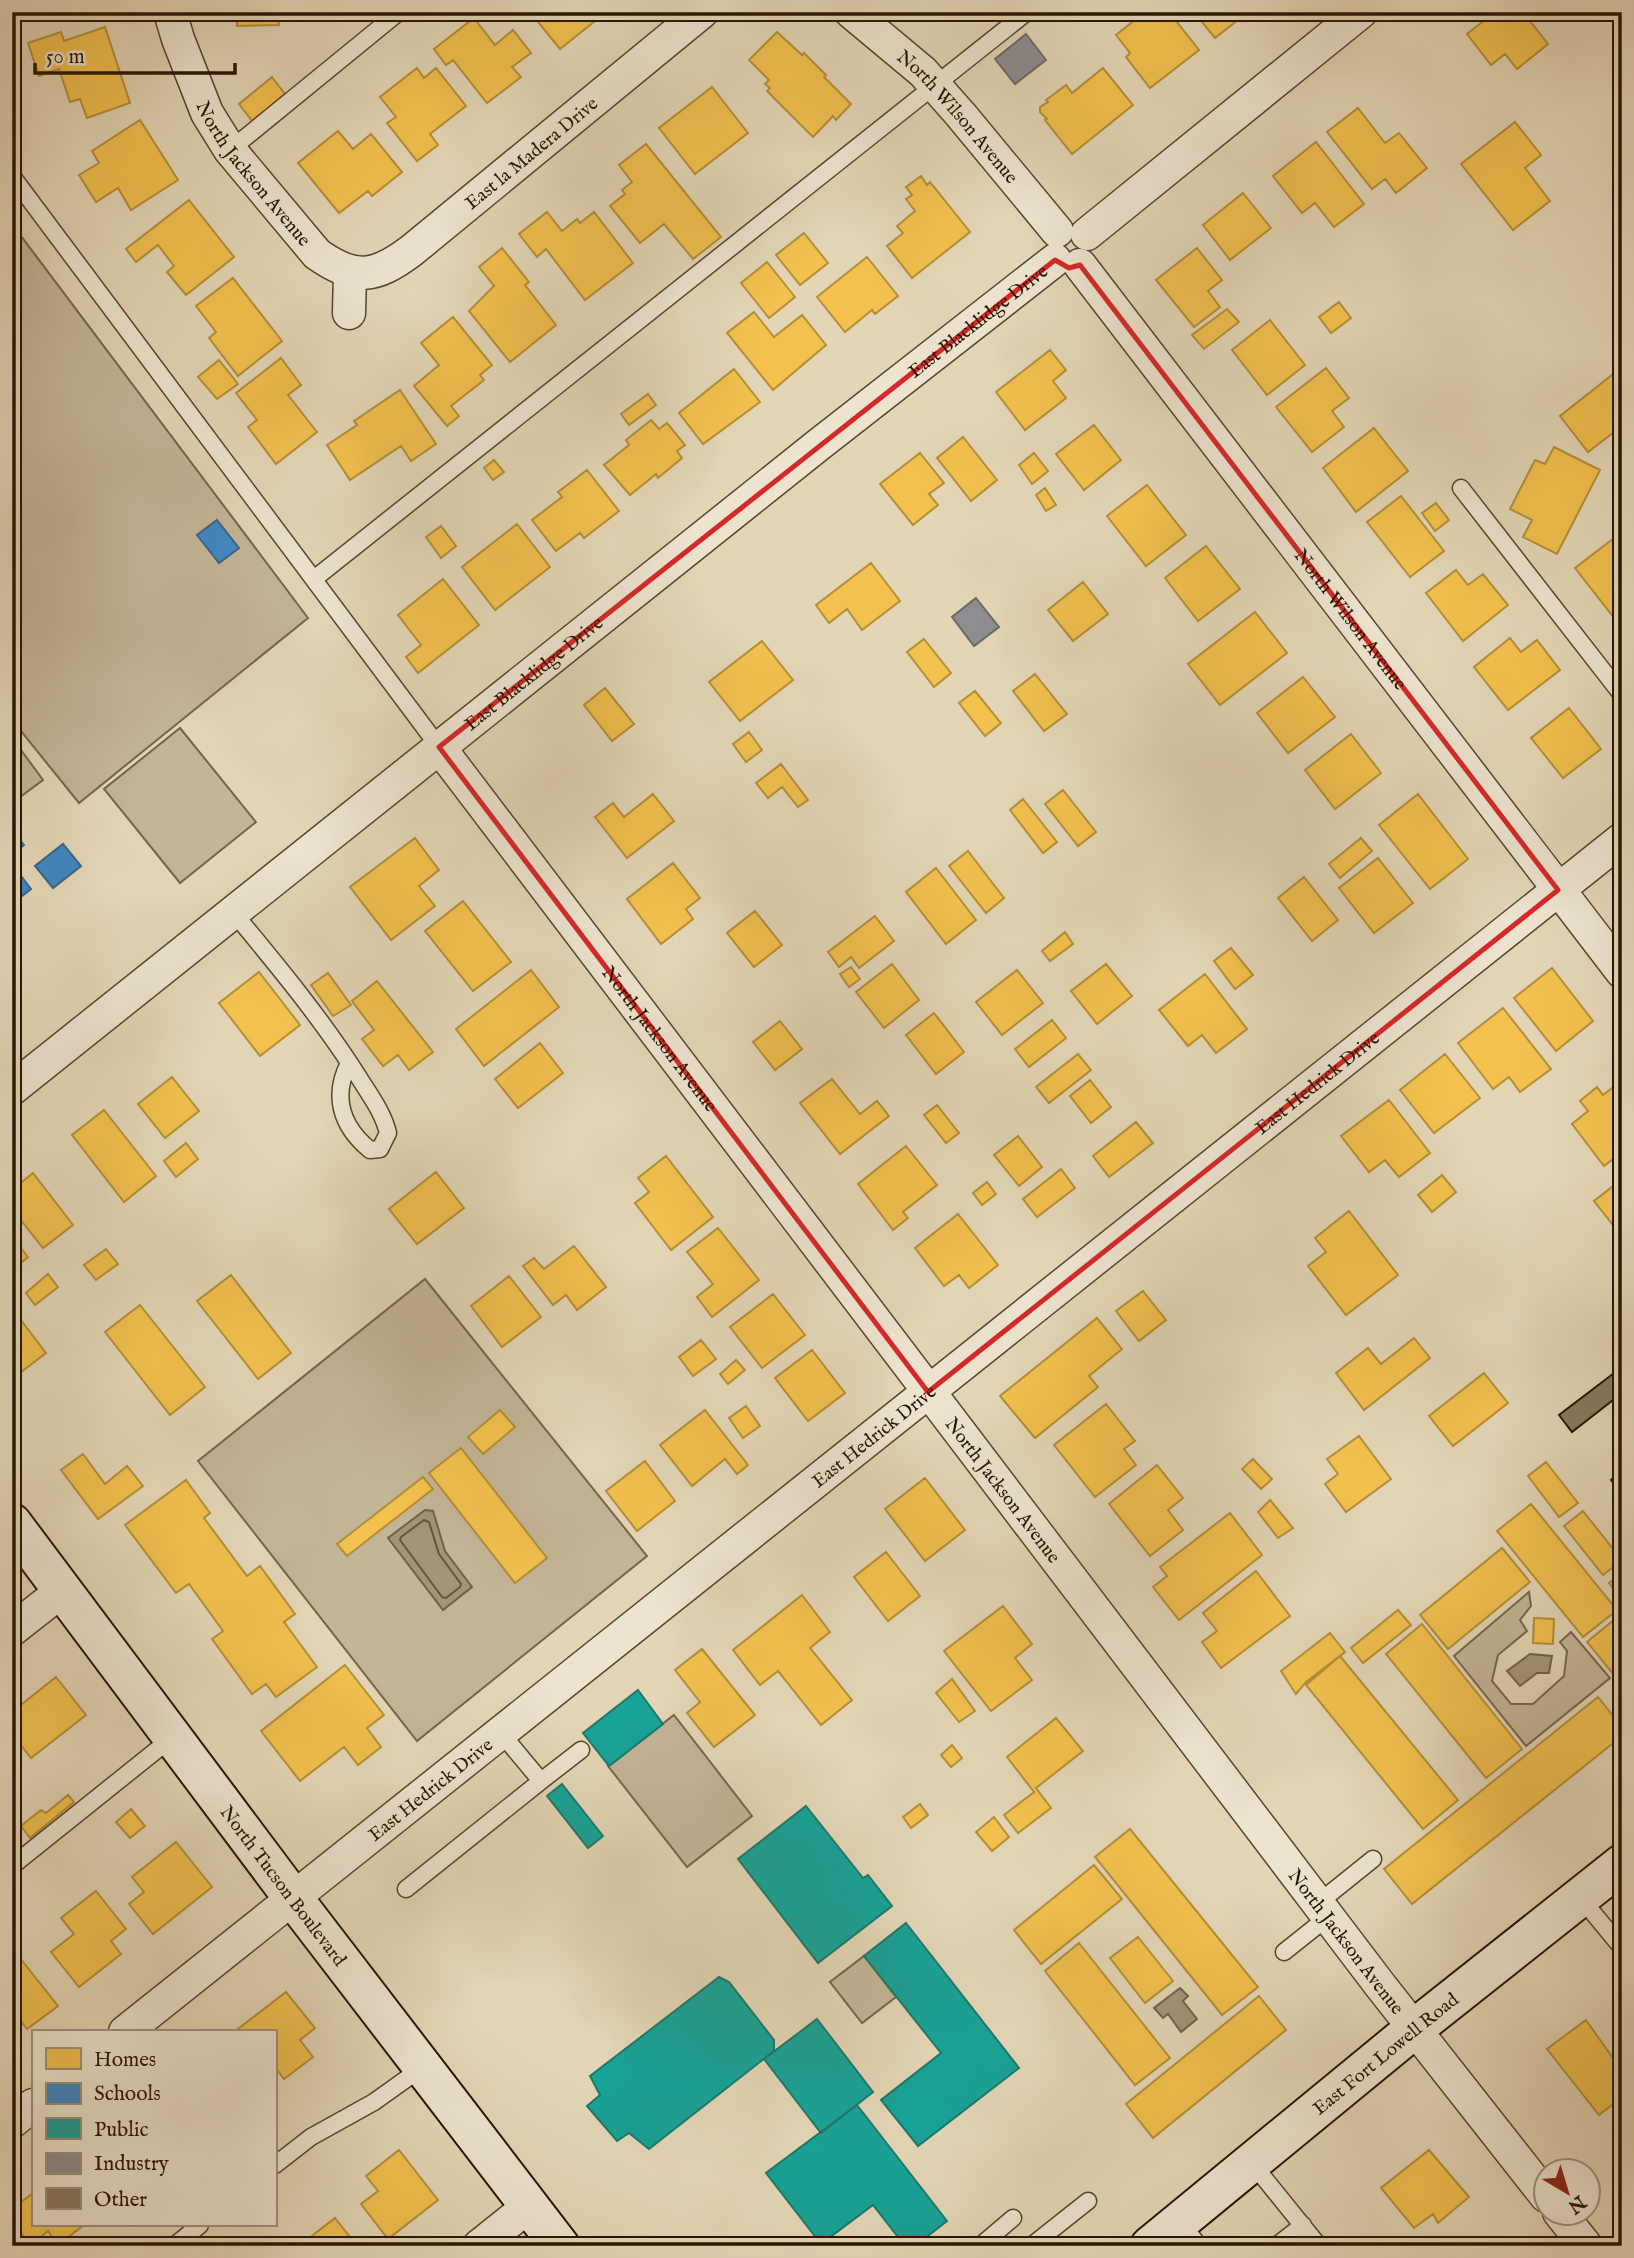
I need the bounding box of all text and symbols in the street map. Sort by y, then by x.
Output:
scale bar [35,32,234,76]
text: 50 m [46,44,85,71]
street label: North Wilson Avenue [891,45,1023,189]
street label: East la Madera Drive [461,92,604,216]
street label: North Jackson Avenue [190,98,316,252]
street label: East Blacklidge Drive [904,260,1054,384]
street label: North Wilson Avenue [1288,545,1412,696]
street label: East Blacklidge Drive [460,611,609,737]
street label: North Jackson Avenue [596,962,722,1118]
street label: East Hedrick Drive [1251,1027,1385,1141]
street label: East Hedrick Drive [808,1380,942,1494]
street label: North Jackson Avenue [939,1413,1065,1569]
street label: East Hedrick Drive [364,1733,499,1847]
street label: North Tucson Boulevard [214,1801,351,1972]
street label: North Jackson Avenue [1282,1865,1409,2020]
street label: East Fort Lowell Road [1309,1988,1465,2121]
legend [32,2030,276,2226]
text: Homes [94,2047,156,2074]
text: Schools [94,2081,161,2108]
text: Public [94,2117,148,2144]
text: Industry [94,2151,170,2178]
north arrow [1532,2156,1602,2226]
text: Other [94,2187,147,2214]
text: N [1562,2189,1591,2219]

